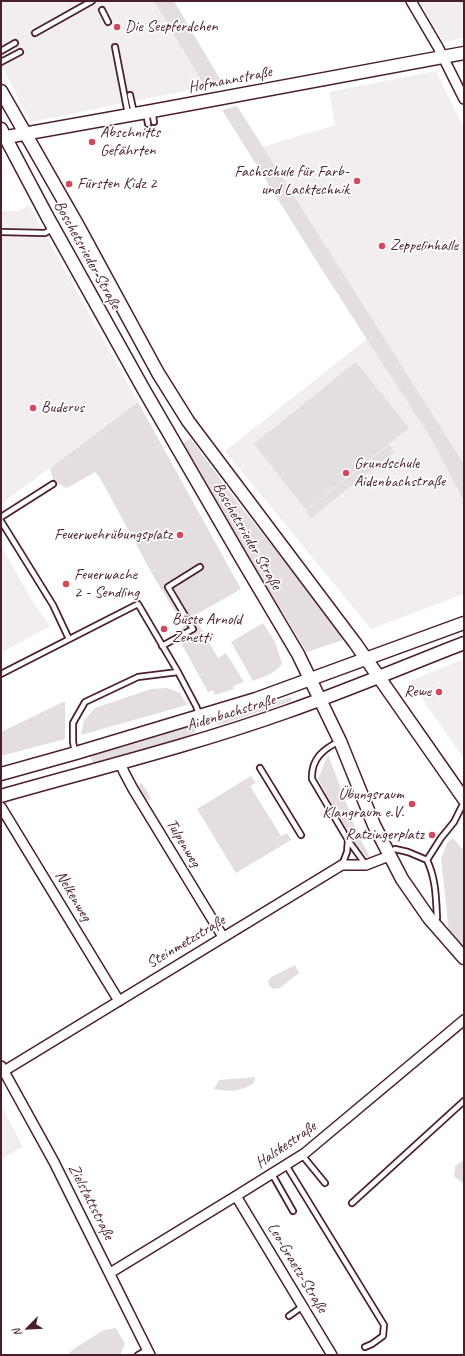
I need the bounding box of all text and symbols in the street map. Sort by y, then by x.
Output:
place label: Die Seepferdchen [125,17,218,37]
marker: Die Seepferdchen [112,22,122,32]
street label: Hofmannstraße [187,63,273,97]
place label: Abschnitts Gefährten [100,123,160,161]
marker: Abschnitts Gefährten [87,137,97,147]
place label: Fachschule für Farb- und Lacktechnik [234,162,349,200]
place label: Fürsten Kidz 2 [77,174,156,194]
marker: Fachschule für Farb- und Lacktechnik [352,176,362,186]
marker: Fürsten Kidz 2 [64,179,74,189]
street label: Boschetsrieder Straße [49,197,125,313]
place label: Zeppelinhalle [390,236,458,256]
marker: Zeppelinhalle [377,241,387,251]
place label: Buderus [41,398,84,418]
marker: Buderus [28,403,38,413]
place label: Grundschule Aidenbachstraße [354,454,445,492]
marker: Grundschule Aidenbachstraße [341,468,351,478]
street label: Boschetsrieder Straße [208,479,286,593]
place label: Feuerwehrübungsplatz [54,525,172,545]
marker: Feuerwehrübungsplatz [175,530,185,540]
place label: Feuerwache 2 - Sendling [74,565,139,603]
marker: Feuerwache 2 - Sendling [61,579,71,589]
place label: Büste Arnold Zenetti [172,610,242,648]
marker: Büste Arnold Zenetti [159,624,169,634]
place label: Rewe [404,682,431,702]
marker: Rewe [434,687,444,697]
street label: Aidenbachstraße [185,690,277,736]
place label: Übungsraum Klangraum e.V. [322,785,404,823]
marker: Übungsraum Klangraum e.V. [407,799,417,809]
street label: Tulpenweg [161,816,205,870]
place label: Ratzingerplatz [345,825,424,845]
marker: Ratzingerplatz [427,830,437,840]
street label: Nelkenweg [51,867,95,925]
street label: Steinmetzstraße [143,911,229,973]
street label: Halskestraße [252,1117,320,1173]
street label: Zielstattstraße [64,1161,118,1243]
street label: Leo-Graetz-Straße [263,1219,331,1317]
north arrow [8,1308,48,1348]
text: N [9,1327,25,1339]

